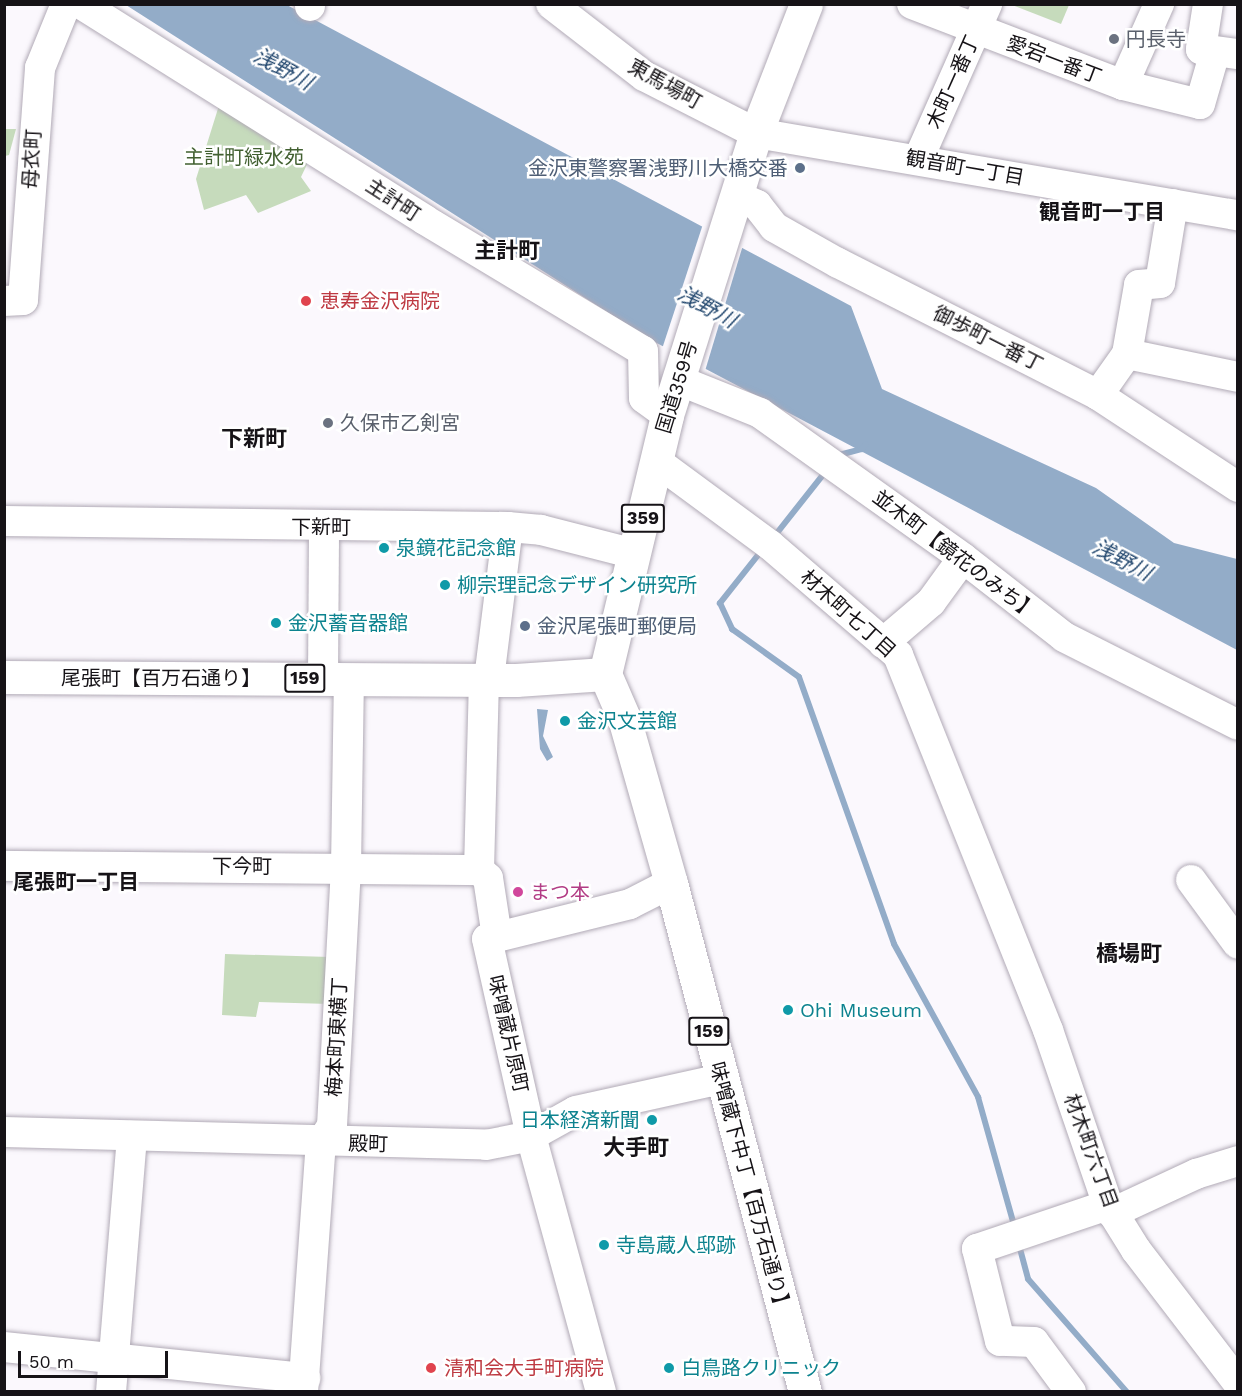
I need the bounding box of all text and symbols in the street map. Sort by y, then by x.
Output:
place label: 円長寺 [1126,27,1186,51]
street label: 木町一番丁 [922,31,984,133]
street label: 愛宕一番丁 [1003,31,1105,89]
marker: 円長寺 [1107,32,1121,46]
water label: 浅野川 [249,43,317,95]
street label: 東馬場町 [624,54,706,114]
street label: 母衣町 [18,128,46,190]
park label: 主計町緑水苑 [184,145,304,169]
street label: 観音町一丁目 [904,146,1026,190]
place label: 金沢東警察署浅野川大橋交番 [528,156,788,180]
marker: 金沢東警察署浅野川大橋交番 [793,161,807,175]
street label: 主計町 [361,174,425,226]
district label: 観音町一丁目 [1039,199,1165,225]
district label: 主計町 [474,238,540,264]
water label: 浅野川 [673,281,741,333]
place label: 恵寿金沢病院 [320,289,440,313]
marker: 恵寿金沢病院 [297,292,315,310]
street label: 御歩町一番丁 [929,301,1047,377]
street label: 国道359号 [652,338,702,436]
place label: 久保市乙剣宮 [340,411,460,435]
marker: 久保市乙剣宮 [321,416,335,430]
district label: 下新町 [221,426,287,452]
street label: 並木町【鏡花のみち】 [868,485,1042,625]
road number: 359 [620,503,666,533]
street label: 下新町 [291,515,351,539]
water label: 浅野川 [1088,534,1156,586]
place label: 泉鏡花記念館 [396,536,516,560]
marker: 泉鏡花記念館 [377,541,391,555]
street label: 材木町七丁目 [795,565,901,663]
place label: 柳宗理記念デザイン研究所 [457,573,697,597]
marker: 柳宗理記念デザイン研究所 [438,578,452,592]
place label: 金沢蓄音器館 [288,611,408,635]
place label: 金沢尾張町郵便局 [537,614,697,638]
marker: 金沢蓄音器館 [269,616,283,630]
marker: 金沢尾張町郵便局 [518,619,532,633]
road number: 159 [284,663,326,693]
street label: 尾張町【百万石通り】 [61,666,261,690]
place label: 金沢文芸館 [577,709,677,733]
marker: 金沢文芸館 [558,714,572,728]
street label: 下今町 [212,854,272,878]
district label: 尾張町一丁目 [13,869,139,895]
place label: まつ本 [530,880,590,904]
marker: まつ本 [511,885,525,899]
district label: 橋場町 [1096,941,1162,967]
street label: 味噌蔵片原町 [483,973,533,1095]
street label: 梅本町東横丁 [322,976,352,1098]
place label: Ohi Museum [800,998,922,1022]
marker: Ohi Museum [781,1003,795,1017]
road number: 159 [688,1016,730,1046]
street label: 味噌蔵下中丁【百万石通り】 [705,1059,795,1317]
street label: 材木町六丁目 [1059,1091,1123,1211]
place label: 日本経済新聞 [520,1108,640,1132]
marker: 日本経済新聞 [645,1113,659,1127]
street label: 殿町 [348,1132,388,1156]
district label: 大手町 [603,1135,669,1161]
place label: 寺島蔵人邸跡 [616,1233,736,1257]
marker: 寺島蔵人邸跡 [597,1238,611,1252]
scale bar [21,1339,171,1377]
text: 50 m [29,1351,74,1372]
place label: 清和会大手町病院 [444,1356,604,1380]
place label: 白鳥路クリニック [681,1356,841,1380]
marker: 清和会大手町病院 [422,1359,440,1377]
marker: 白鳥路クリニック [662,1361,676,1375]

